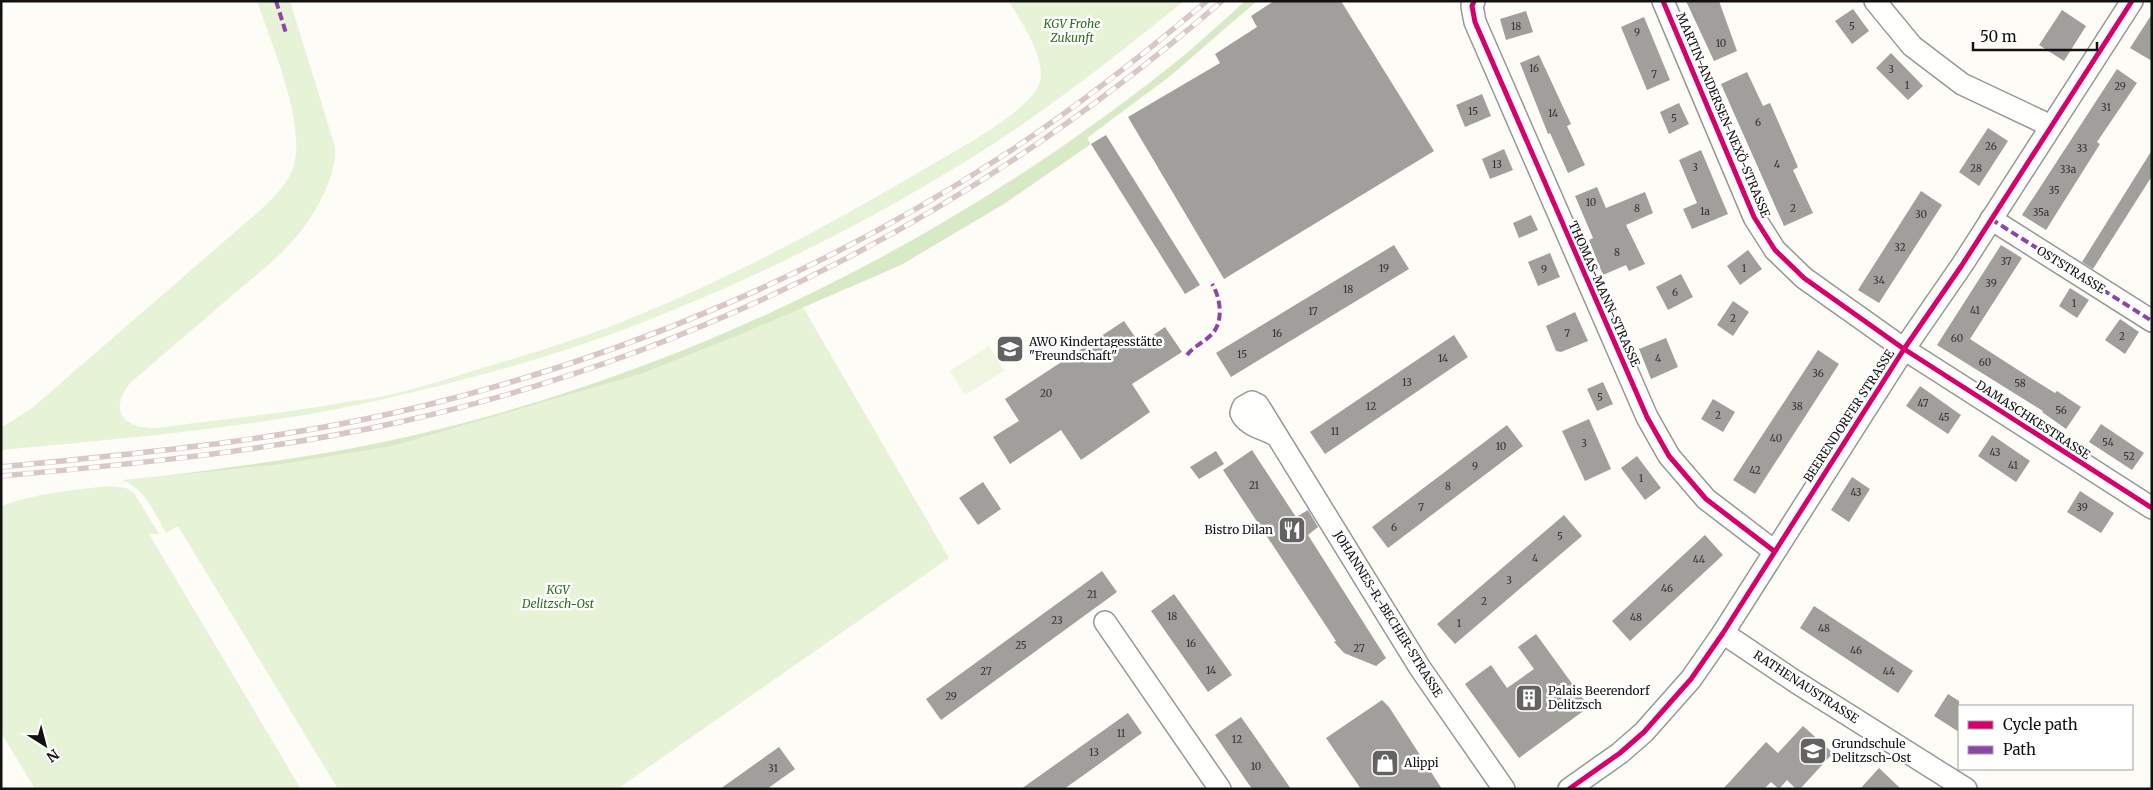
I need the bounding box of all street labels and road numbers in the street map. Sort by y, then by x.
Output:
street label: MARTIN-ANDERSEN-NEXÖ-STRASSE [1673,10,1774,220]
street label: THOMAS-MANN-STRASSE [1565,219,1644,369]
street label: OSTSTRASSE [2034,243,2109,297]
street label: BEERENDORFER STRASSE [1800,346,1897,485]
street label: DAMASCHKESTRASSE [1973,377,2094,462]
street label: JOHANNES-R.-BECHER-STRASSE [1330,527,1446,700]
street label: RATHENAUSTRASSE [1751,647,1862,726]

